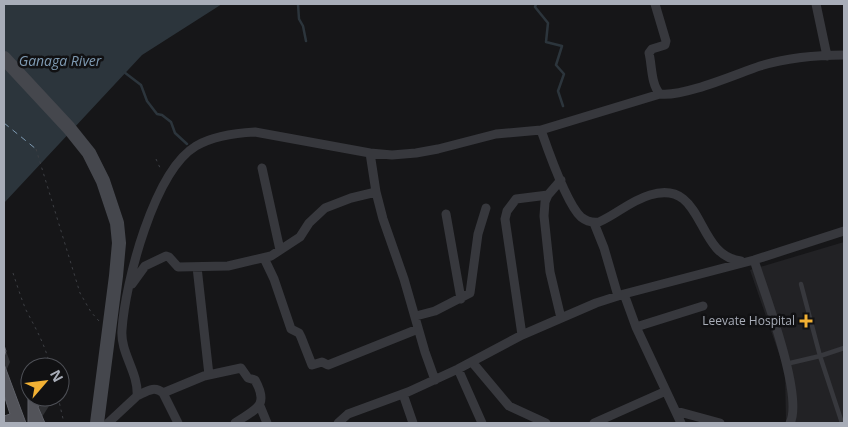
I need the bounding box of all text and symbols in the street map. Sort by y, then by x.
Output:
water label: Ganaga River [19,51,102,70]
place label: Leevate Hospital [702,312,795,329]
marker: Leevate Hospital [799,314,813,328]
north arrow [20,357,70,407]
text: N [46,366,68,385]

